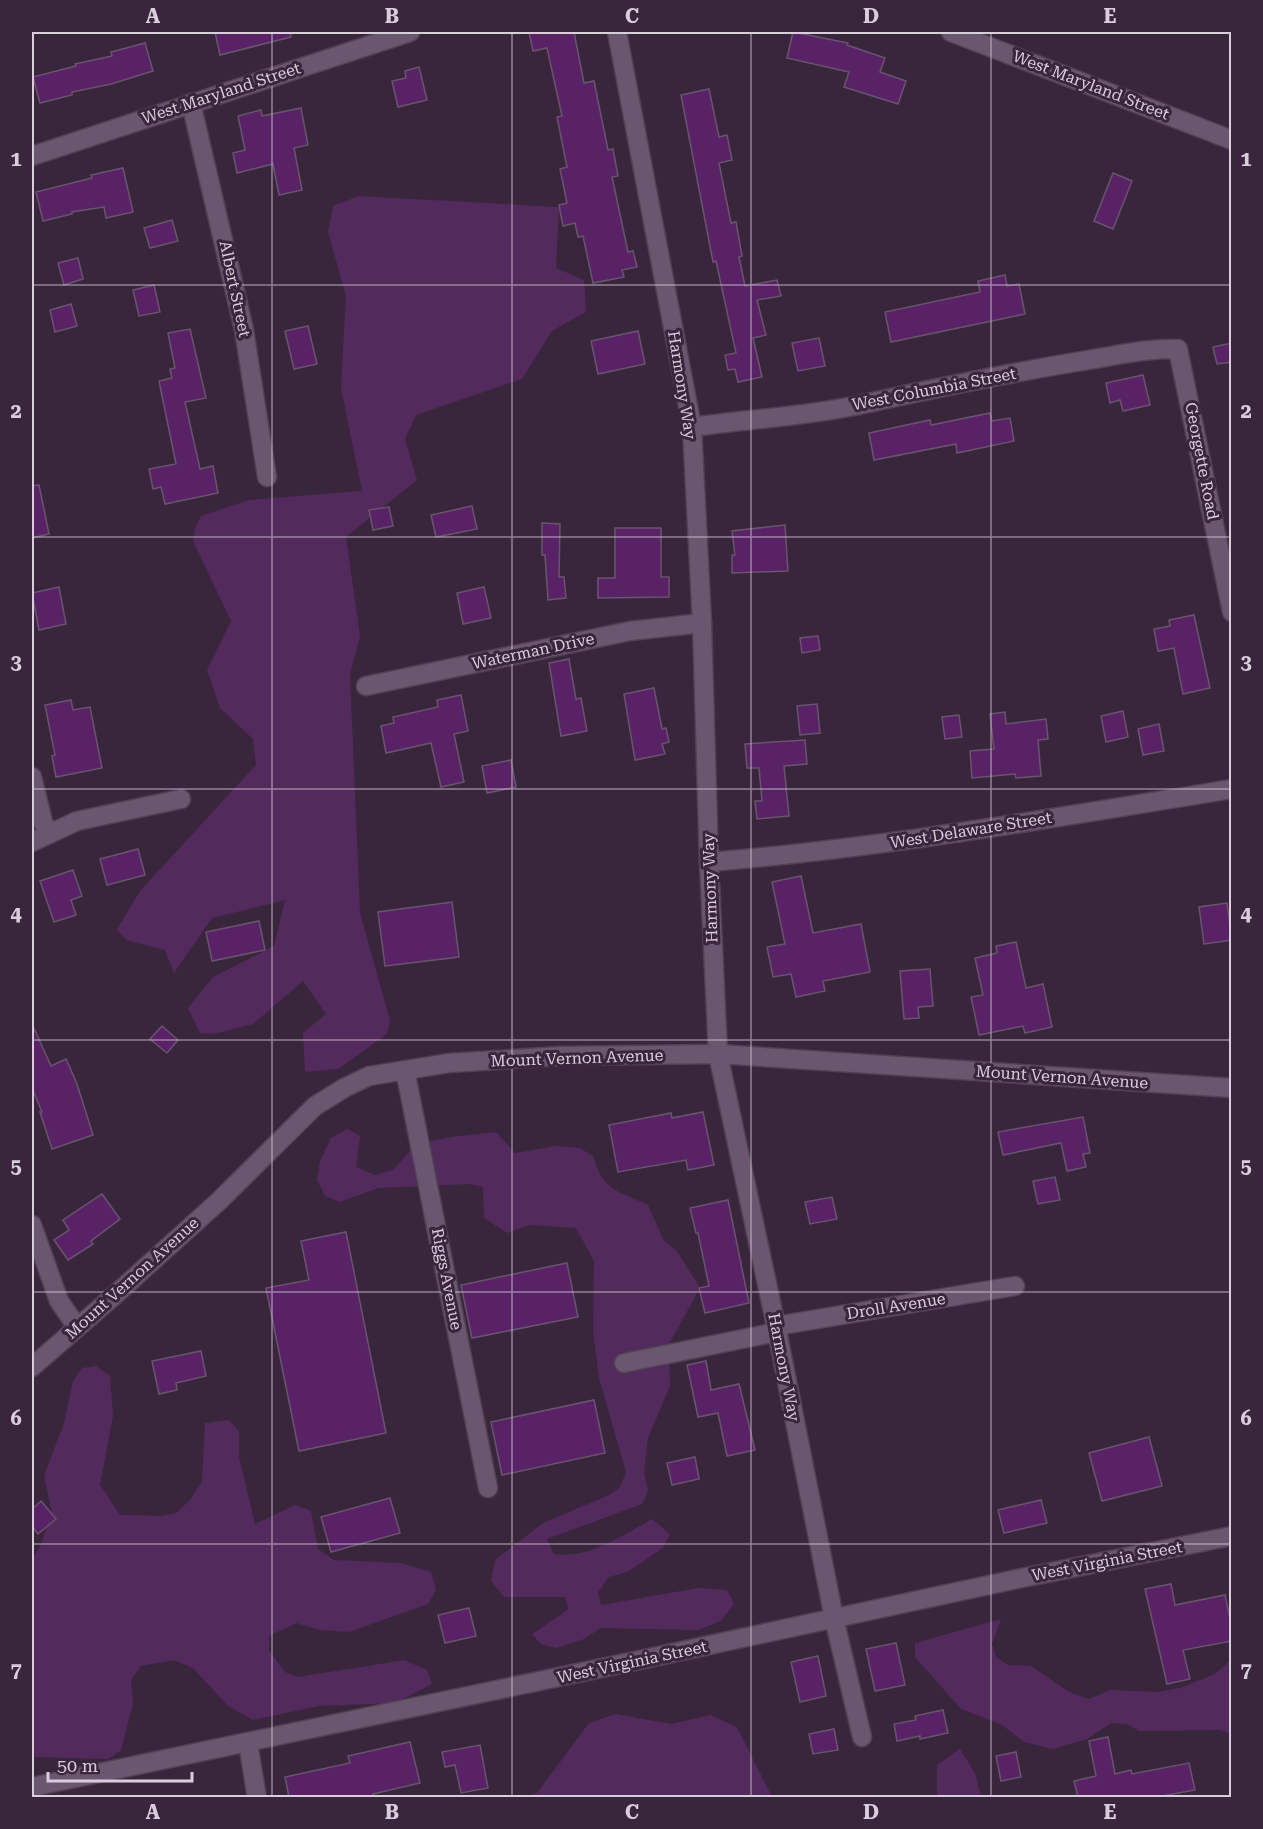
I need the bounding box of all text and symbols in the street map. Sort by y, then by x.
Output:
text: A [146,4,161,28]
text: B [385,4,399,28]
text: C [625,4,639,28]
text: D [863,4,879,28]
text: E [1104,4,1117,28]
street label: West Maryland Street [1010,46,1172,124]
street label: West Maryland Street [139,58,303,128]
text: 1 [10,147,22,171]
text: 1 [1240,147,1252,171]
street label: Albert Street [215,239,255,339]
street label: Harmony Way [664,329,700,441]
street label: West Columbia Street [850,364,1018,414]
text: 2 [10,399,22,423]
text: 2 [1240,399,1252,423]
street label: Georgette Road [1181,401,1223,521]
street label: Waterman Drive [470,629,596,673]
text: 3 [10,650,22,674]
text: 3 [1240,650,1252,674]
street label: West Delaware Street [889,808,1053,852]
street label: Harmony Way [699,832,721,943]
text: 4 [10,902,22,926]
text: 4 [1240,902,1252,926]
street label: Mount Vernon Avenue [490,1045,664,1071]
street label: Mount Vernon Avenue [975,1061,1149,1093]
text: 5 [10,1154,22,1178]
text: 5 [1240,1154,1252,1178]
street label: Mount Vernon Avenue [61,1213,203,1343]
street label: Riggs Avenue [428,1226,466,1332]
street label: Droll Avenue [845,1289,947,1323]
street label: Harmony Way [764,1311,804,1423]
text: 6 [10,1406,22,1430]
text: 6 [1240,1406,1252,1430]
street label: West Virginia Street [1030,1537,1184,1585]
street label: West Virginia Street [555,1637,709,1687]
text: 7 [10,1658,22,1682]
text: 7 [1240,1658,1252,1682]
scale bar [48,1745,192,1783]
text: 50 m [57,1755,98,1776]
text: A [146,1800,161,1824]
text: B [385,1800,399,1824]
text: C [625,1800,639,1824]
text: D [863,1800,879,1824]
text: E [1104,1800,1117,1824]

